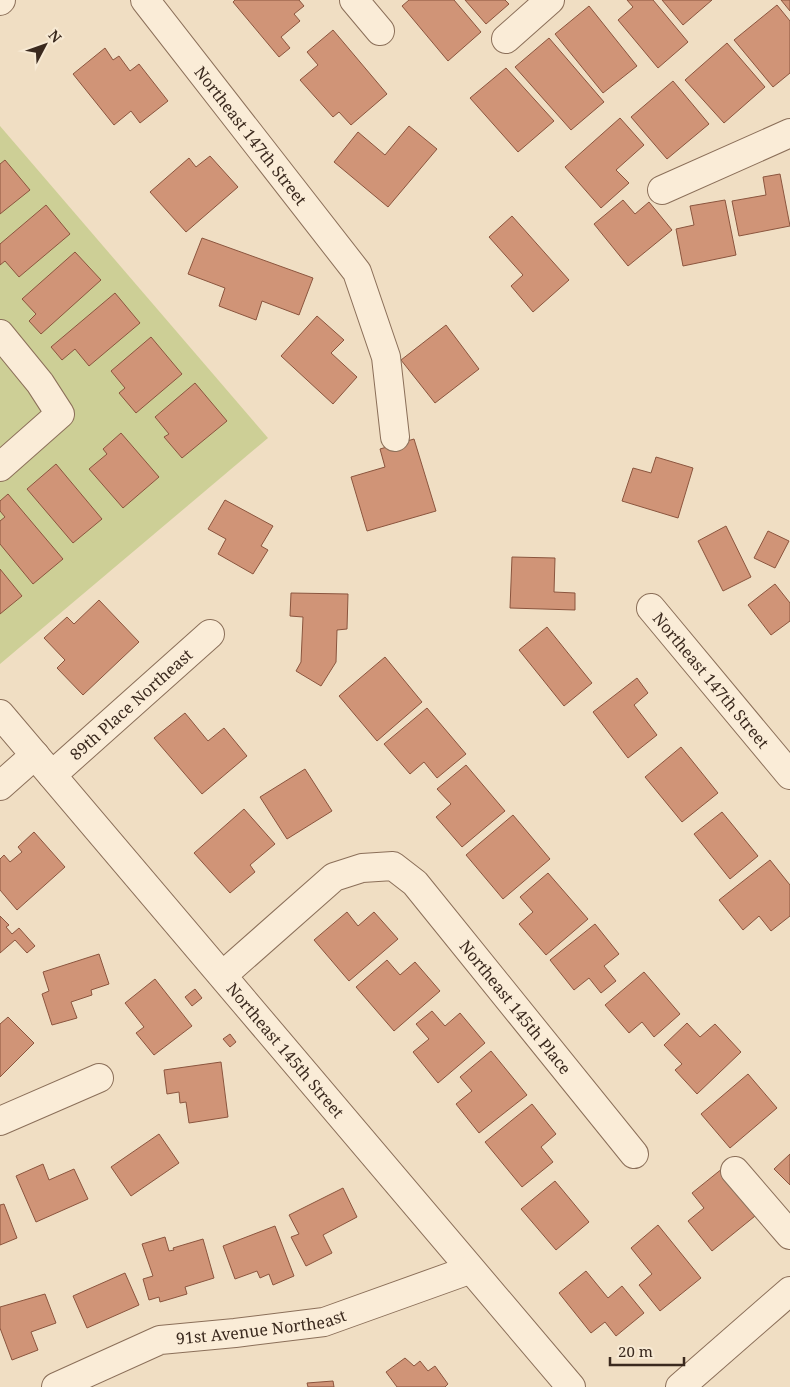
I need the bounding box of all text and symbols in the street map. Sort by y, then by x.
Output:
north arrow [20,20,70,70]
text: N [44,26,66,47]
street label: Northeast 147th Street [190,61,312,210]
street label: Northeast 147th Street [648,608,774,753]
street label: 89th Place Northeast [65,644,197,765]
street label: Northeast 145th Place [455,936,576,1079]
street label: Northeast 145th Street [222,978,349,1123]
street label: 91st Avenue Northeast [175,1304,349,1349]
scale bar [610,1334,684,1366]
text: 20 m [618,1341,653,1361]

